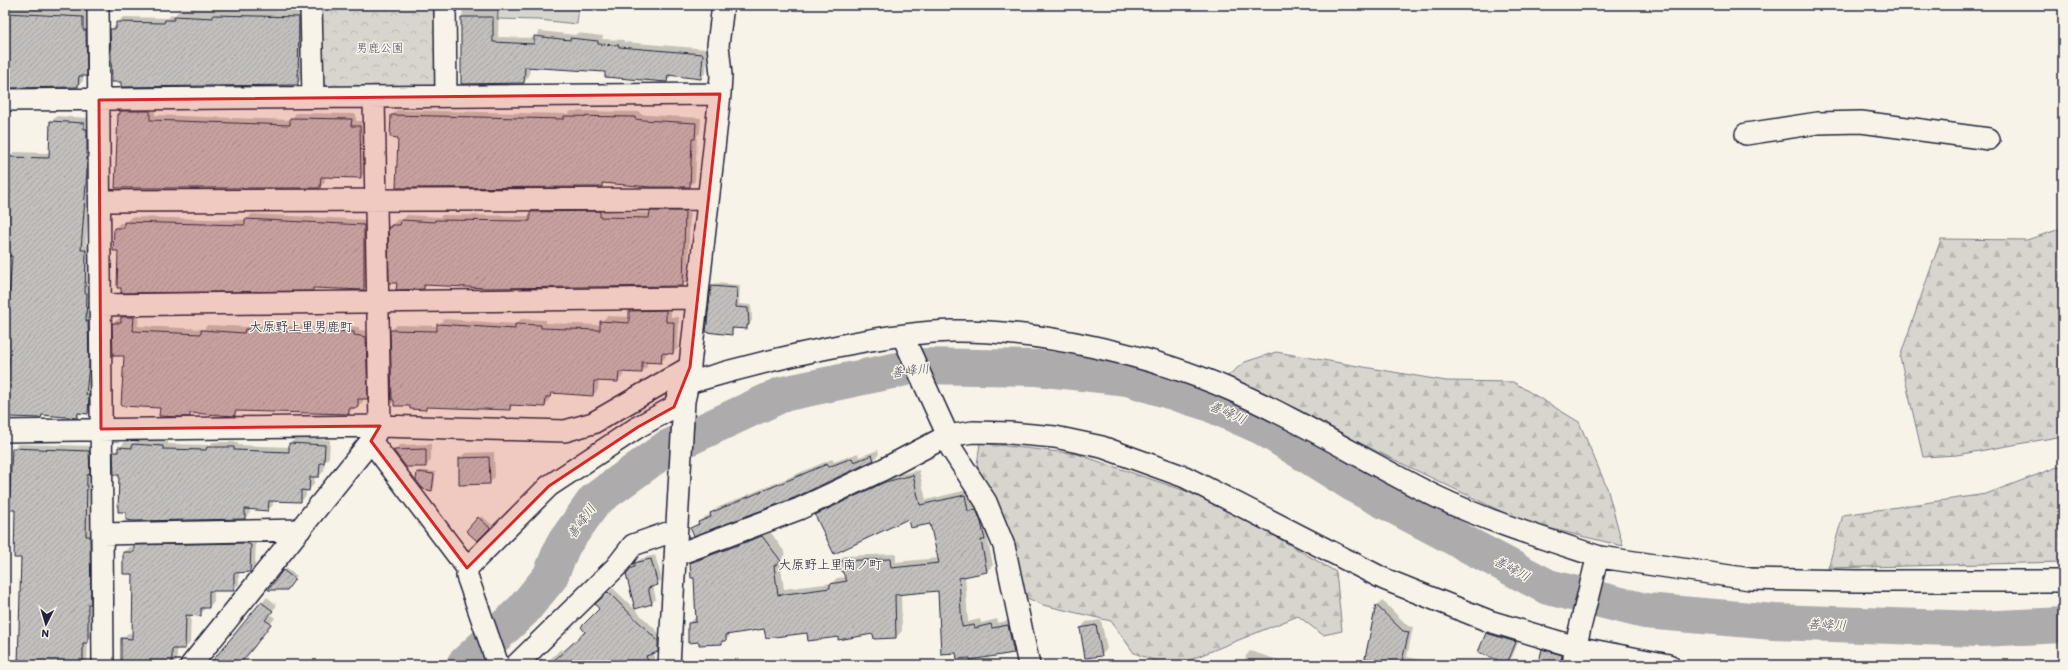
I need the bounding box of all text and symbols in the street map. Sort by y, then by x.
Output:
park label: 男鹿公園 [356,41,404,55]
district label: 大原野上里男鹿町 [249,319,353,334]
water label: 善峰川 [890,361,930,380]
water label: 善峰川 [1207,398,1249,427]
water label: 善峰川 [564,501,599,541]
water label: 善峰川 [1491,553,1533,584]
district label: 大原野上里南ノ町 [778,557,882,572]
north arrow [26,604,66,644]
water label: 善峰川 [1807,616,1847,633]
text: N [41,627,49,640]

